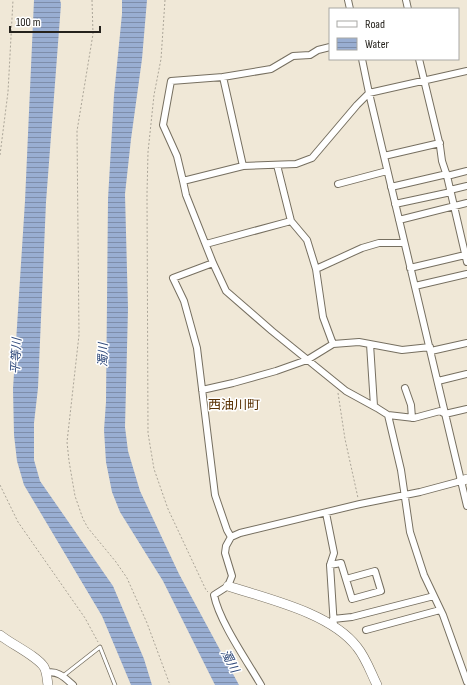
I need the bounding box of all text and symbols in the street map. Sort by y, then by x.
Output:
scale bar [10,8,100,34]
legend [329,8,459,60]
text: 100 m [16,15,41,30]
text: Road [365,17,385,32]
text: Water [365,37,389,52]
water label: 平等川 [8,336,25,374]
water label: 濁川 [96,341,111,367]
district label: 西油川町 [208,397,260,413]
water label: 濁川 [217,647,243,677]

